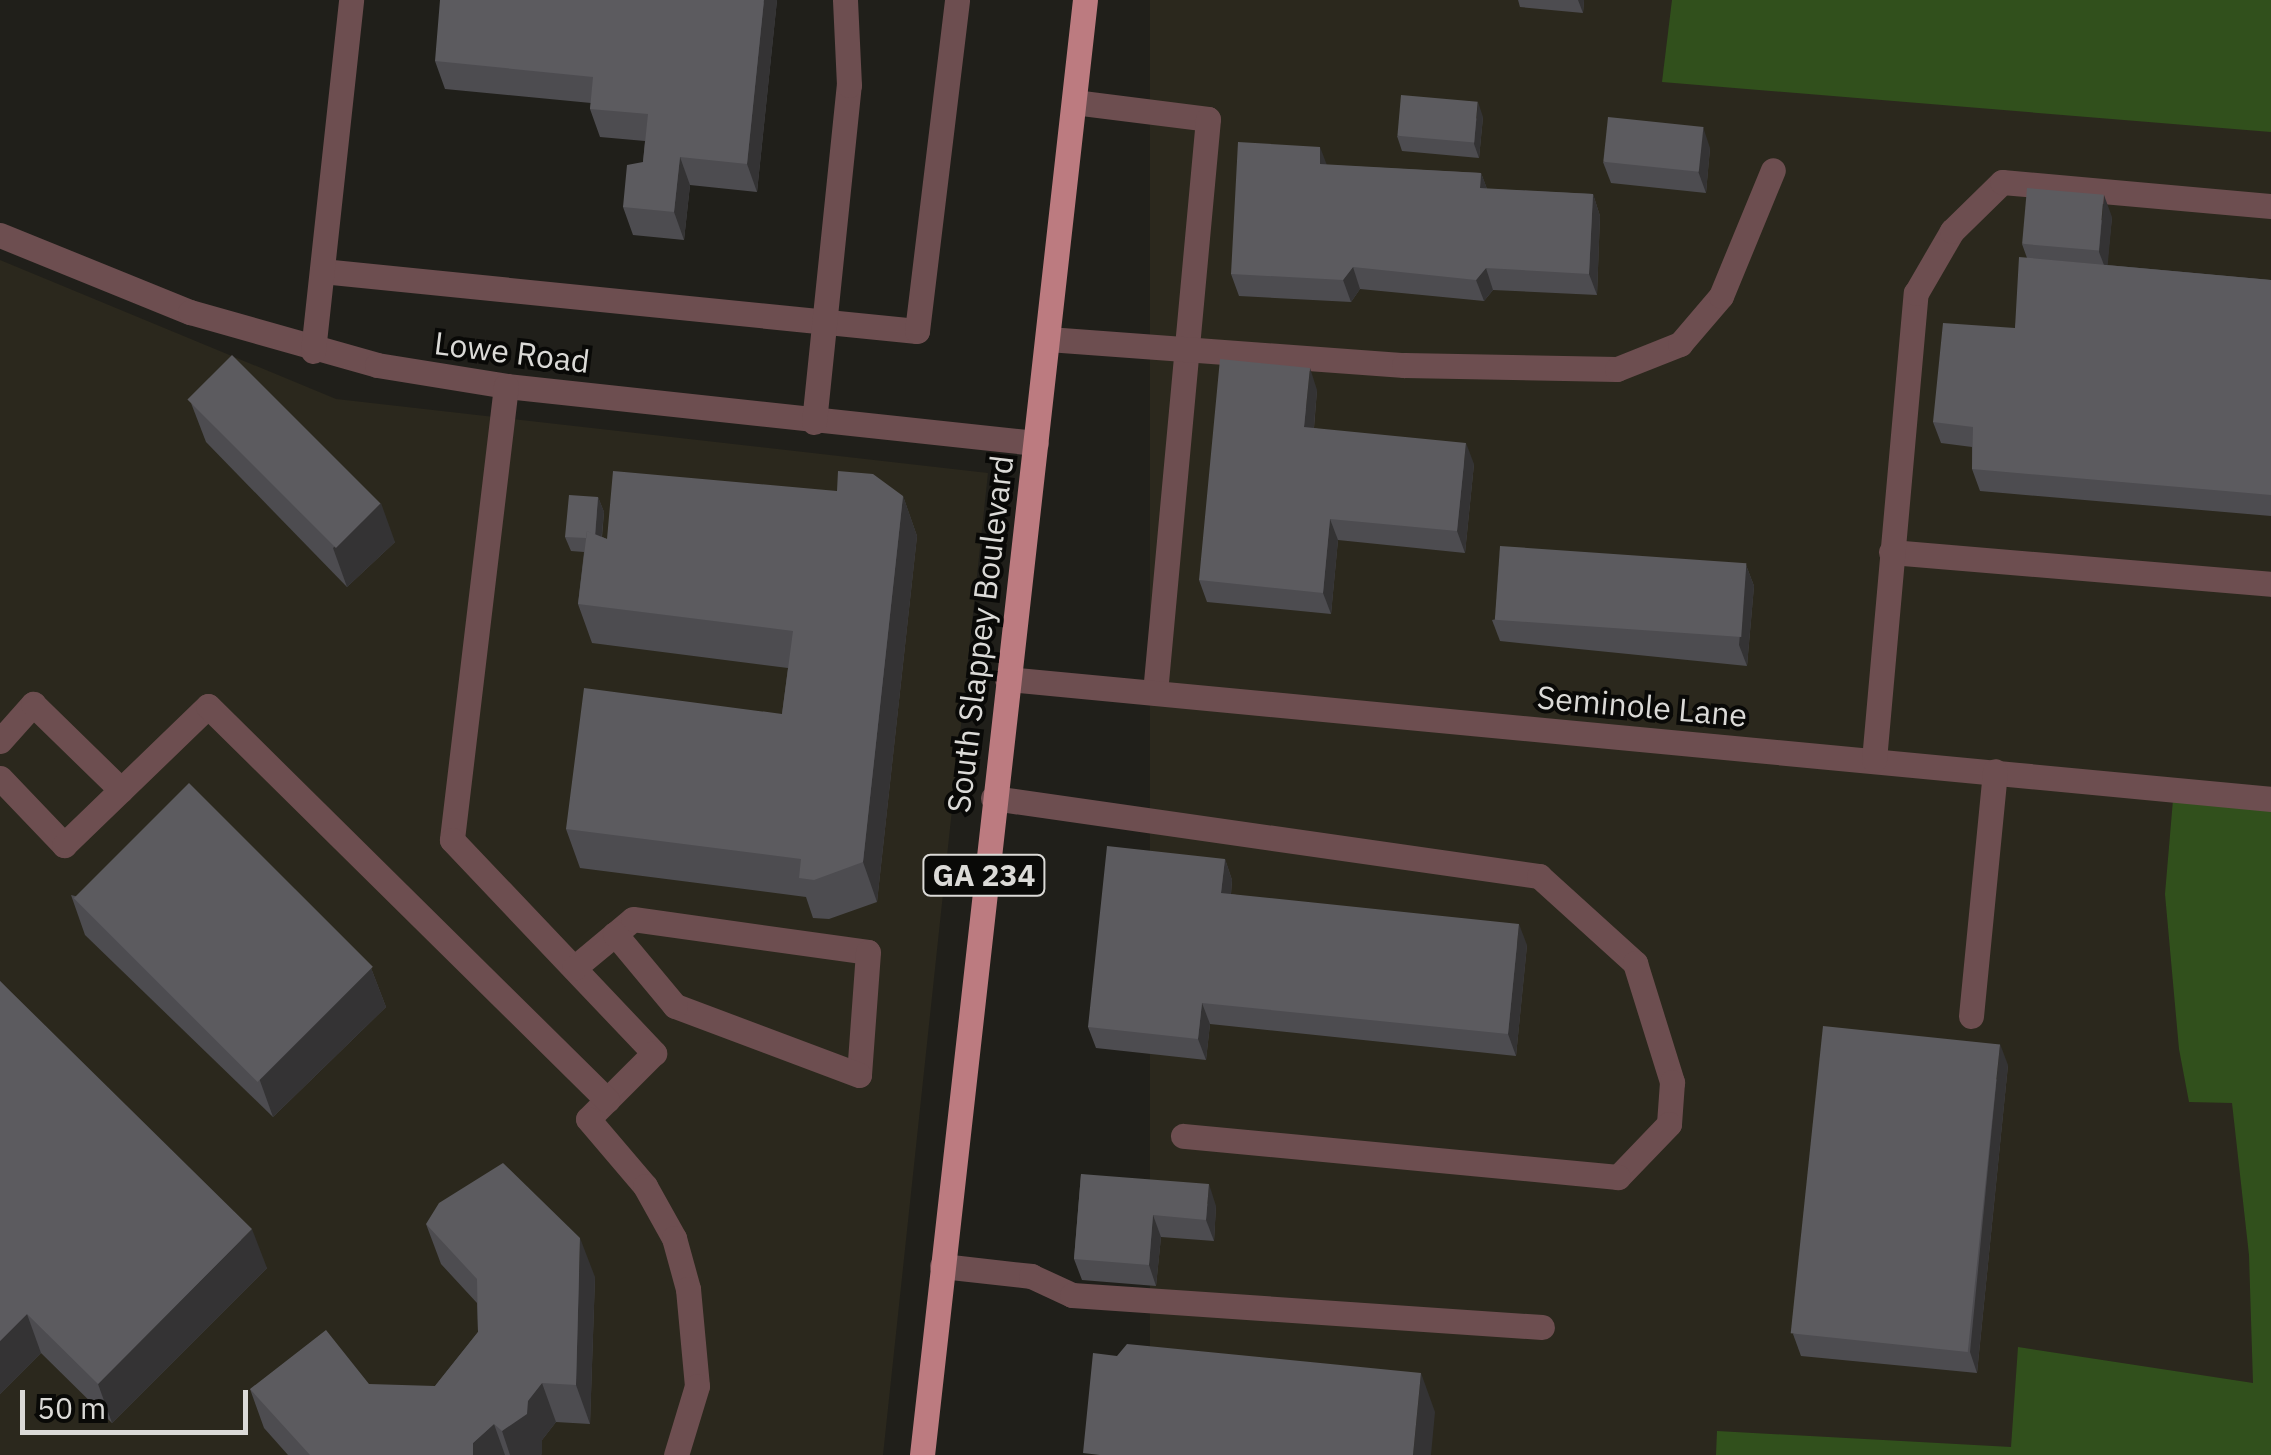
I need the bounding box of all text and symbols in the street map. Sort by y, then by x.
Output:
street label: Lowe Road [432,323,592,381]
street label: South Slappey Boulevard [939,453,1021,815]
street label: Seminole Lane [1535,678,1749,734]
road number: GA 234 [922,850,1046,900]
scale bar [25,1370,252,1432]
text: 50 m [37,1388,106,1427]

